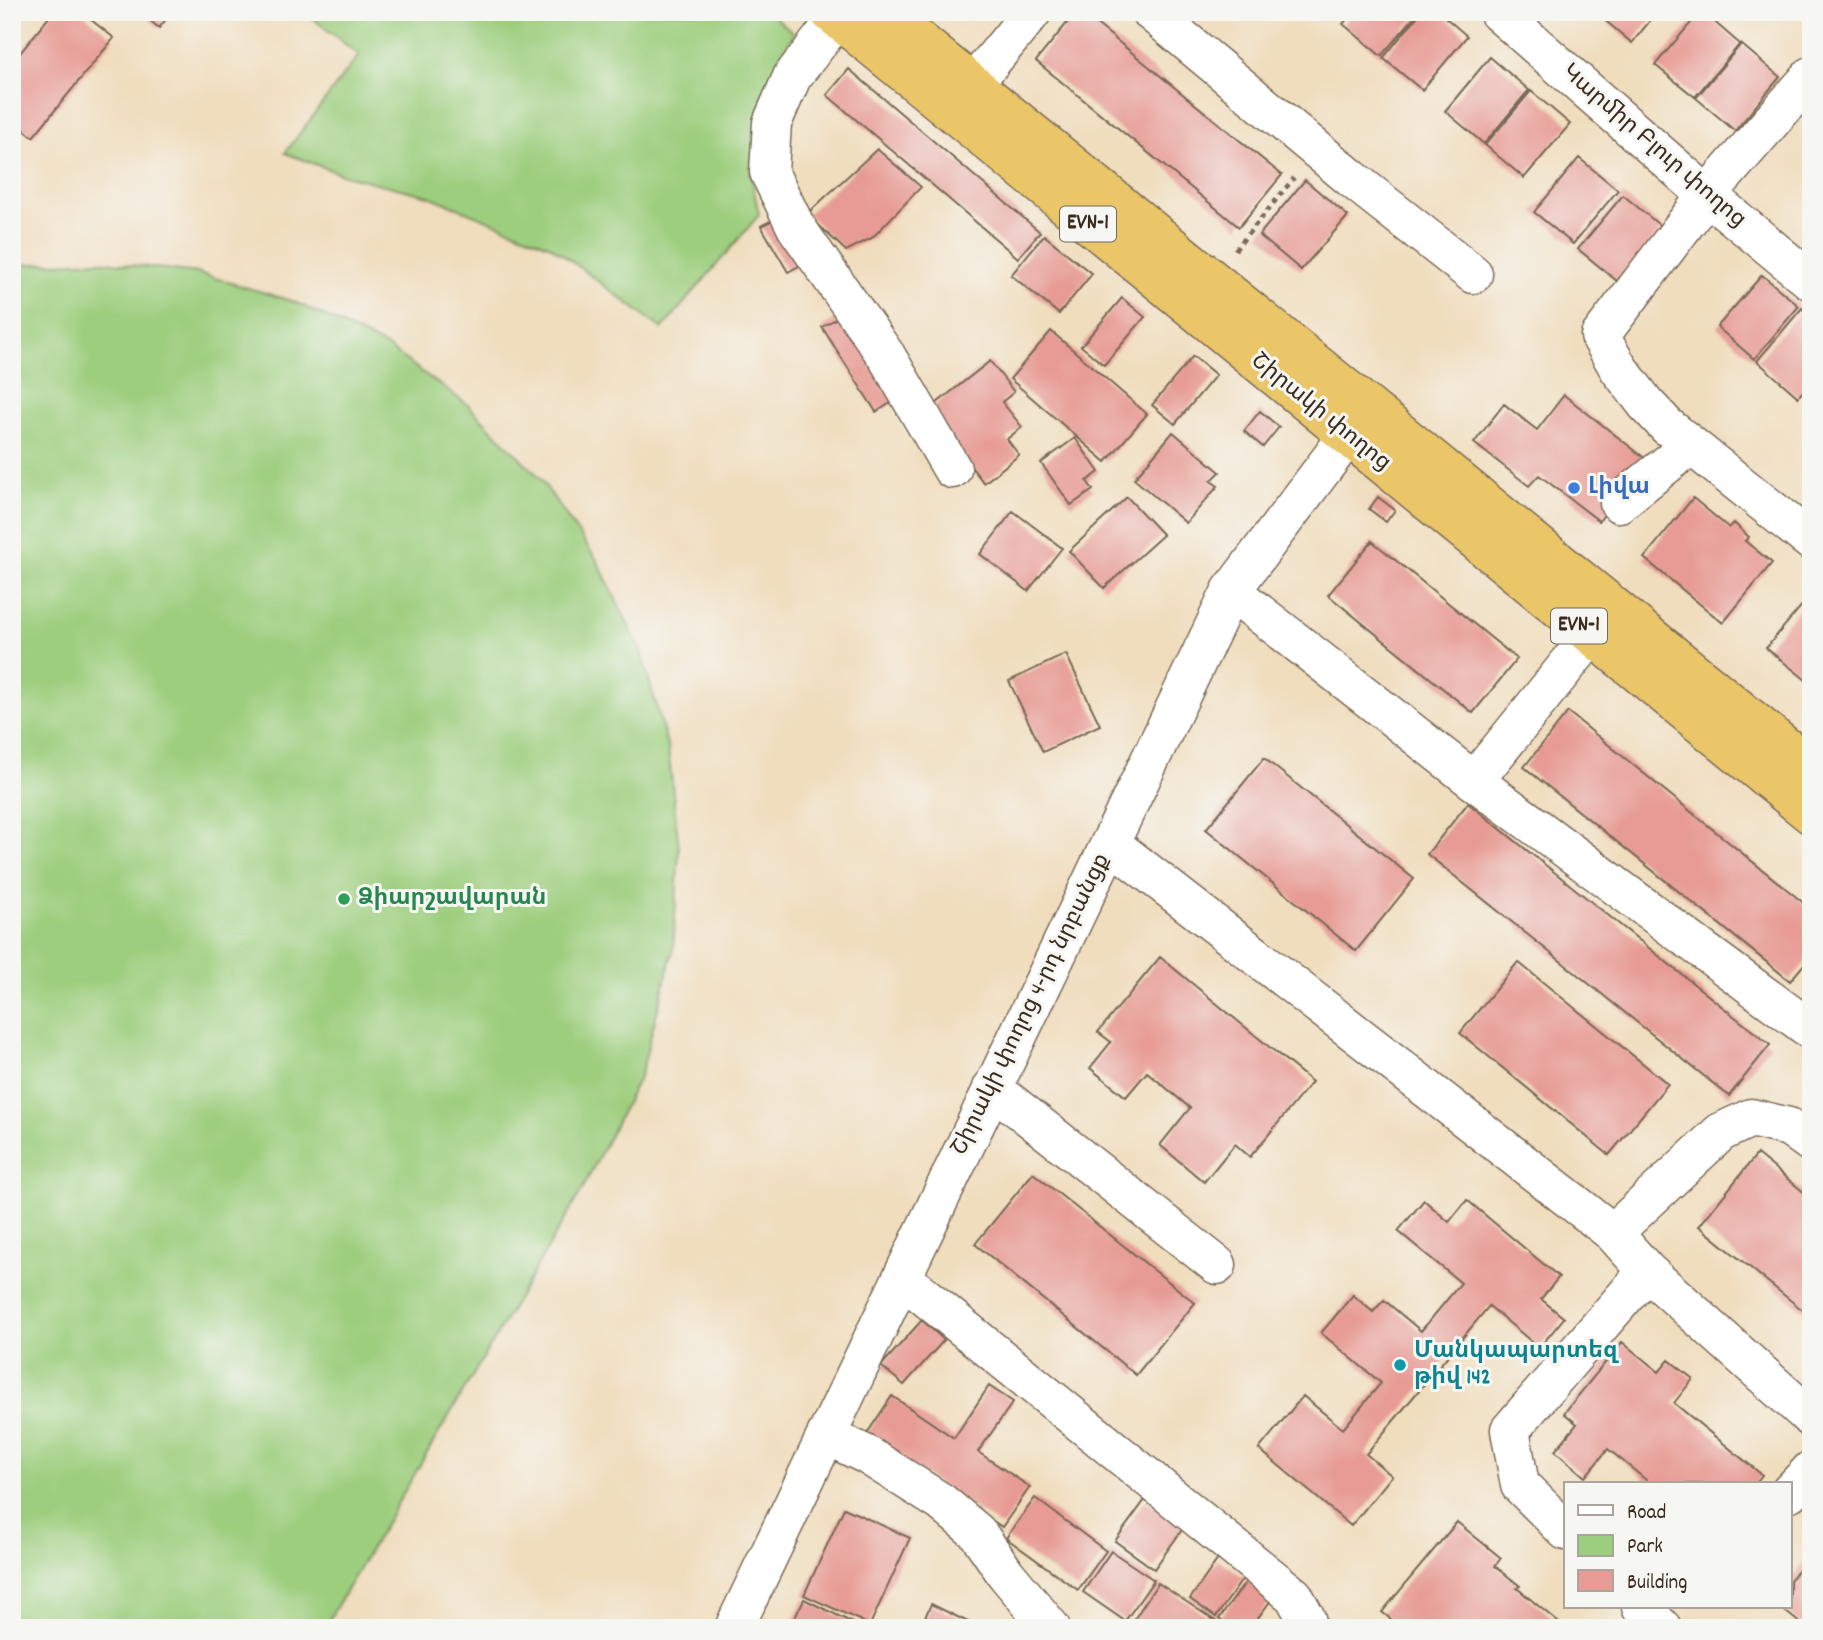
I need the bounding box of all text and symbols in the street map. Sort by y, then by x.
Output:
street label: Կարմիր Բլուր փողոց [1553,57,1753,237]
road number: EVN-1 [1060,206,1116,242]
street label: Շիրակի փողոց [1243,346,1397,480]
place label: Լիվա [1588,472,1650,505]
marker: Լիվա [1566,480,1582,496]
road number: EVN-1 [1551,608,1607,644]
street label: Շիրակի փողոց 4-րդ նրբանցք [944,848,1120,1162]
place label: Ձիարշավարան [358,883,546,916]
marker: Ձիարշավարան [336,891,352,907]
place label: Մանկապարտեզ թիվ 142 [1414,1336,1619,1395]
marker: Մանկապարտեզ թիվ 142 [1392,1357,1408,1373]
legend [1564,1482,1792,1608]
text: Road [1627,1499,1666,1529]
text: Park [1627,1533,1663,1563]
text: Building [1627,1569,1687,1599]

